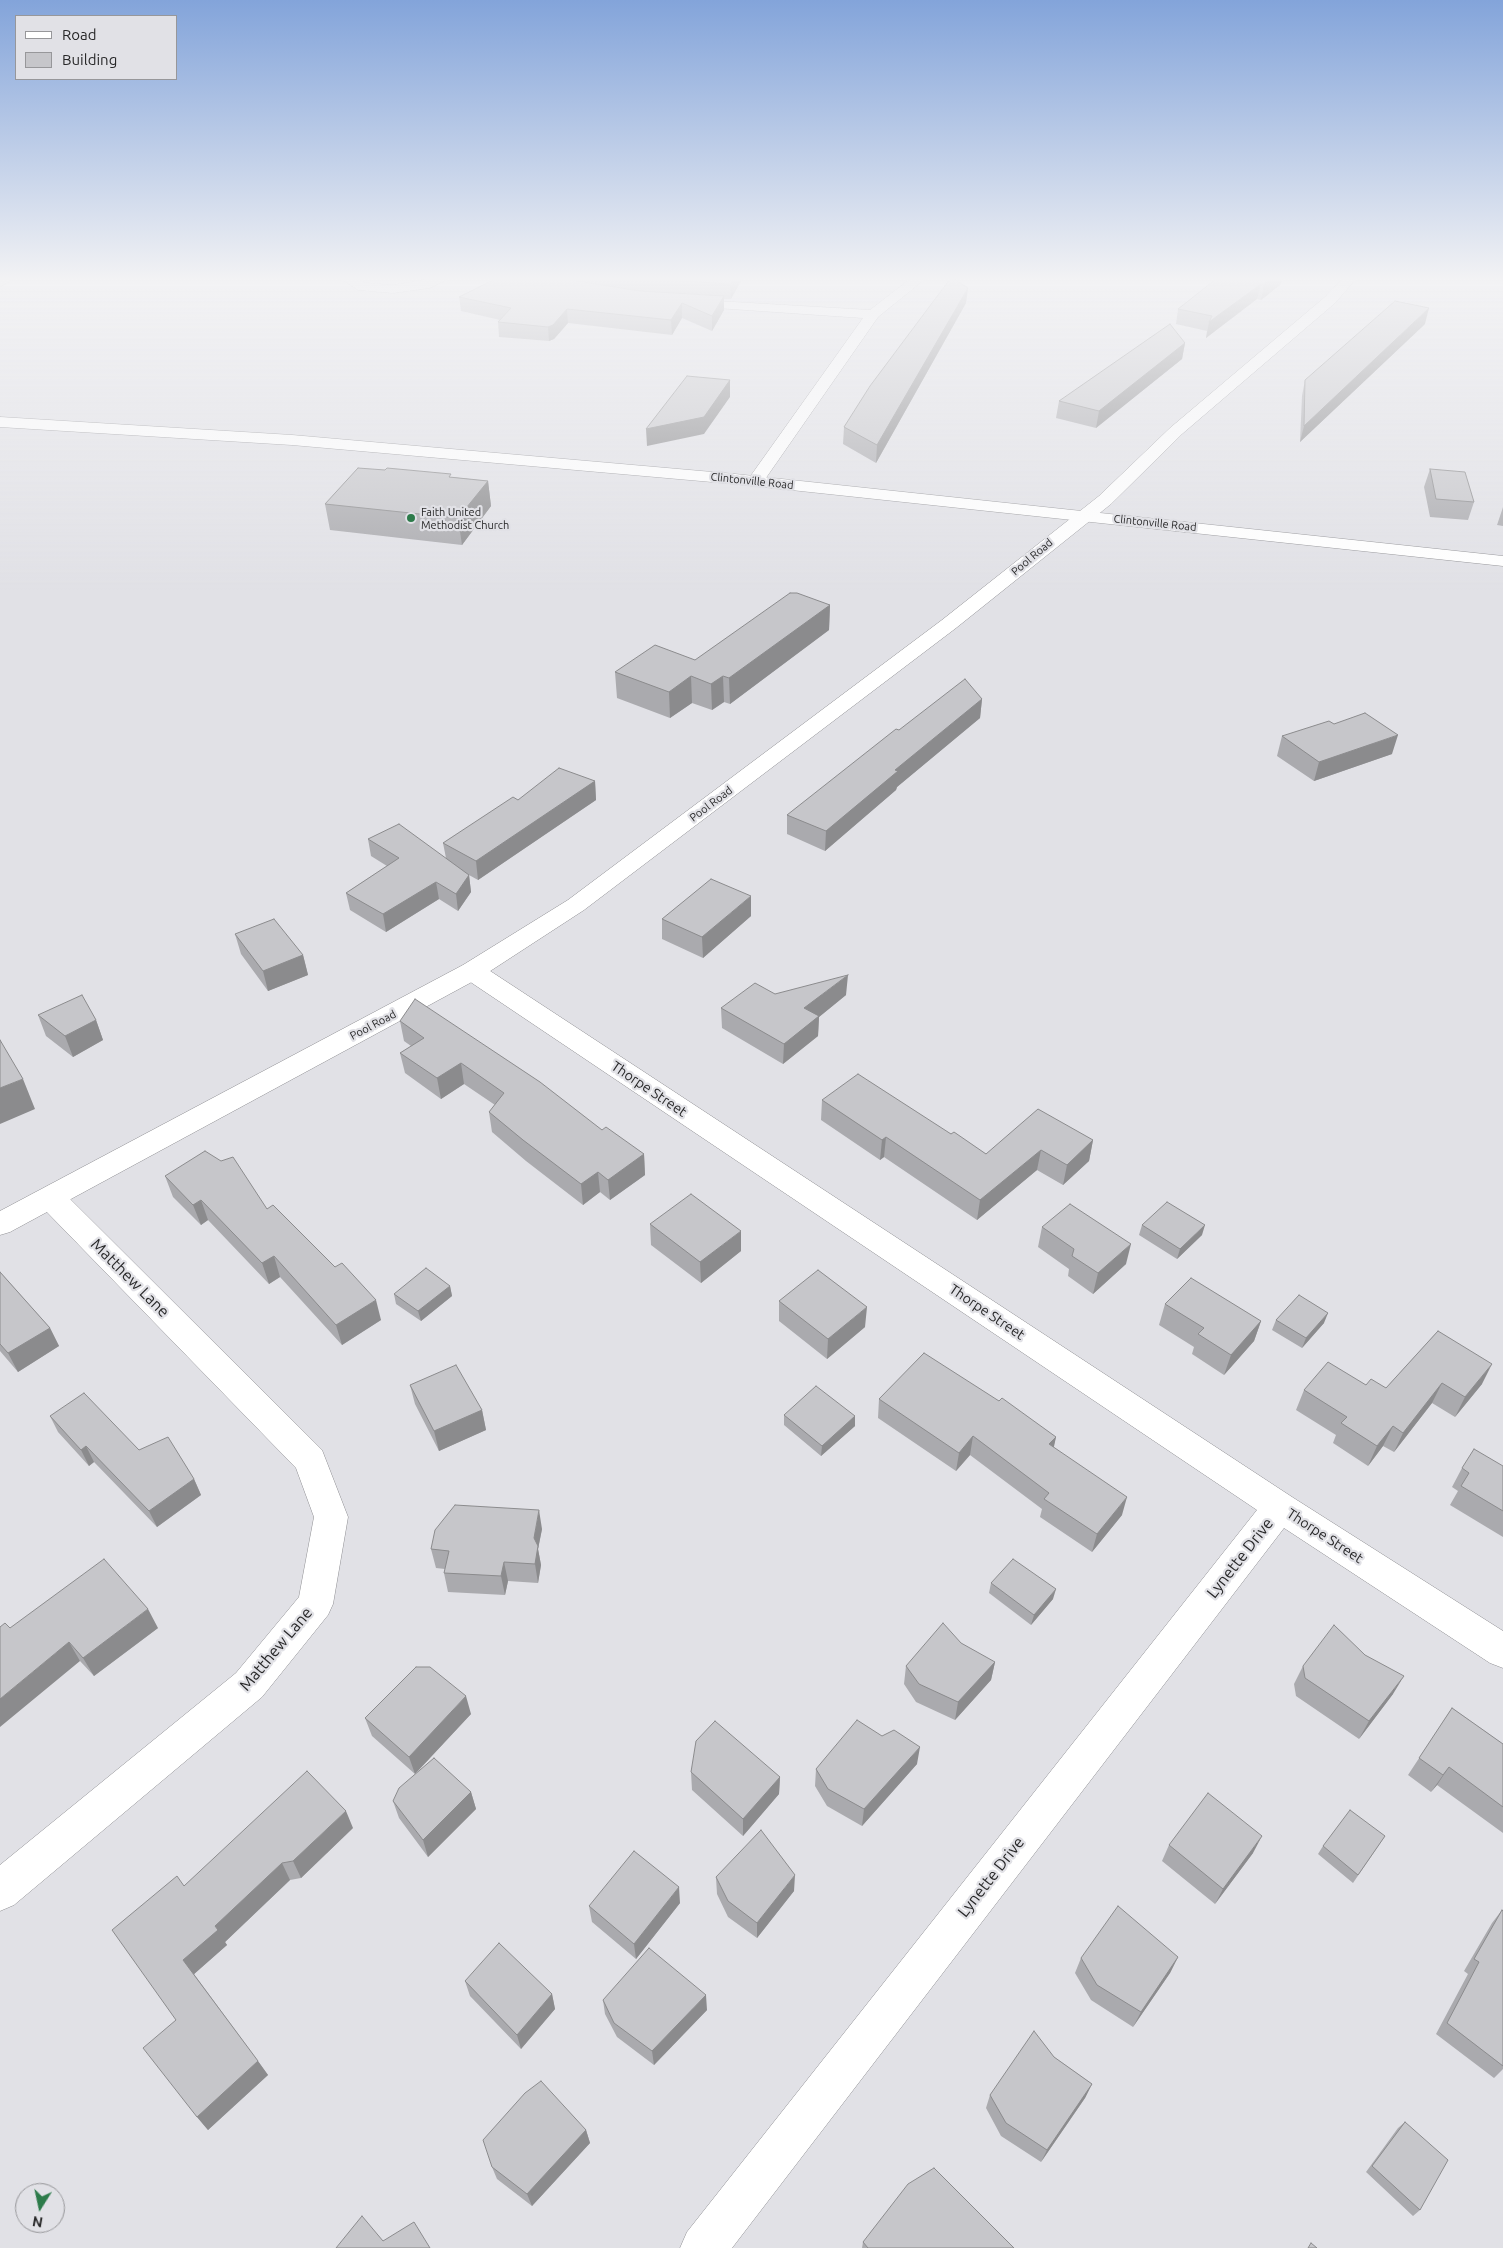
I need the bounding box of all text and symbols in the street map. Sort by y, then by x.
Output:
legend [15,15,178,80]
text: Road [62,26,97,43]
text: Building [62,51,117,68]
street label: Clintonville Road [710,470,794,492]
place label: Faith United Methodist Church [421,505,509,531]
marker: Faith United Methodist Church [405,512,417,524]
street label: Clintonville Road [1113,512,1197,534]
street label: Pool Road [1009,536,1055,578]
street label: Pool Road [687,784,735,824]
street label: Pool Road [348,1007,398,1043]
street label: Thorpe Street [608,1058,690,1120]
street label: Matthew Lane [87,1235,173,1321]
street label: Thorpe Street [946,1281,1028,1343]
street label: Thorpe Street [1284,1505,1366,1567]
street label: Lynette Drive [1203,1514,1277,1602]
street label: Matthew Lane [236,1603,316,1695]
street label: Lynette Drive [954,1833,1028,1921]
north arrow [15,2183,65,2233]
text: N [31,2213,44,2231]

